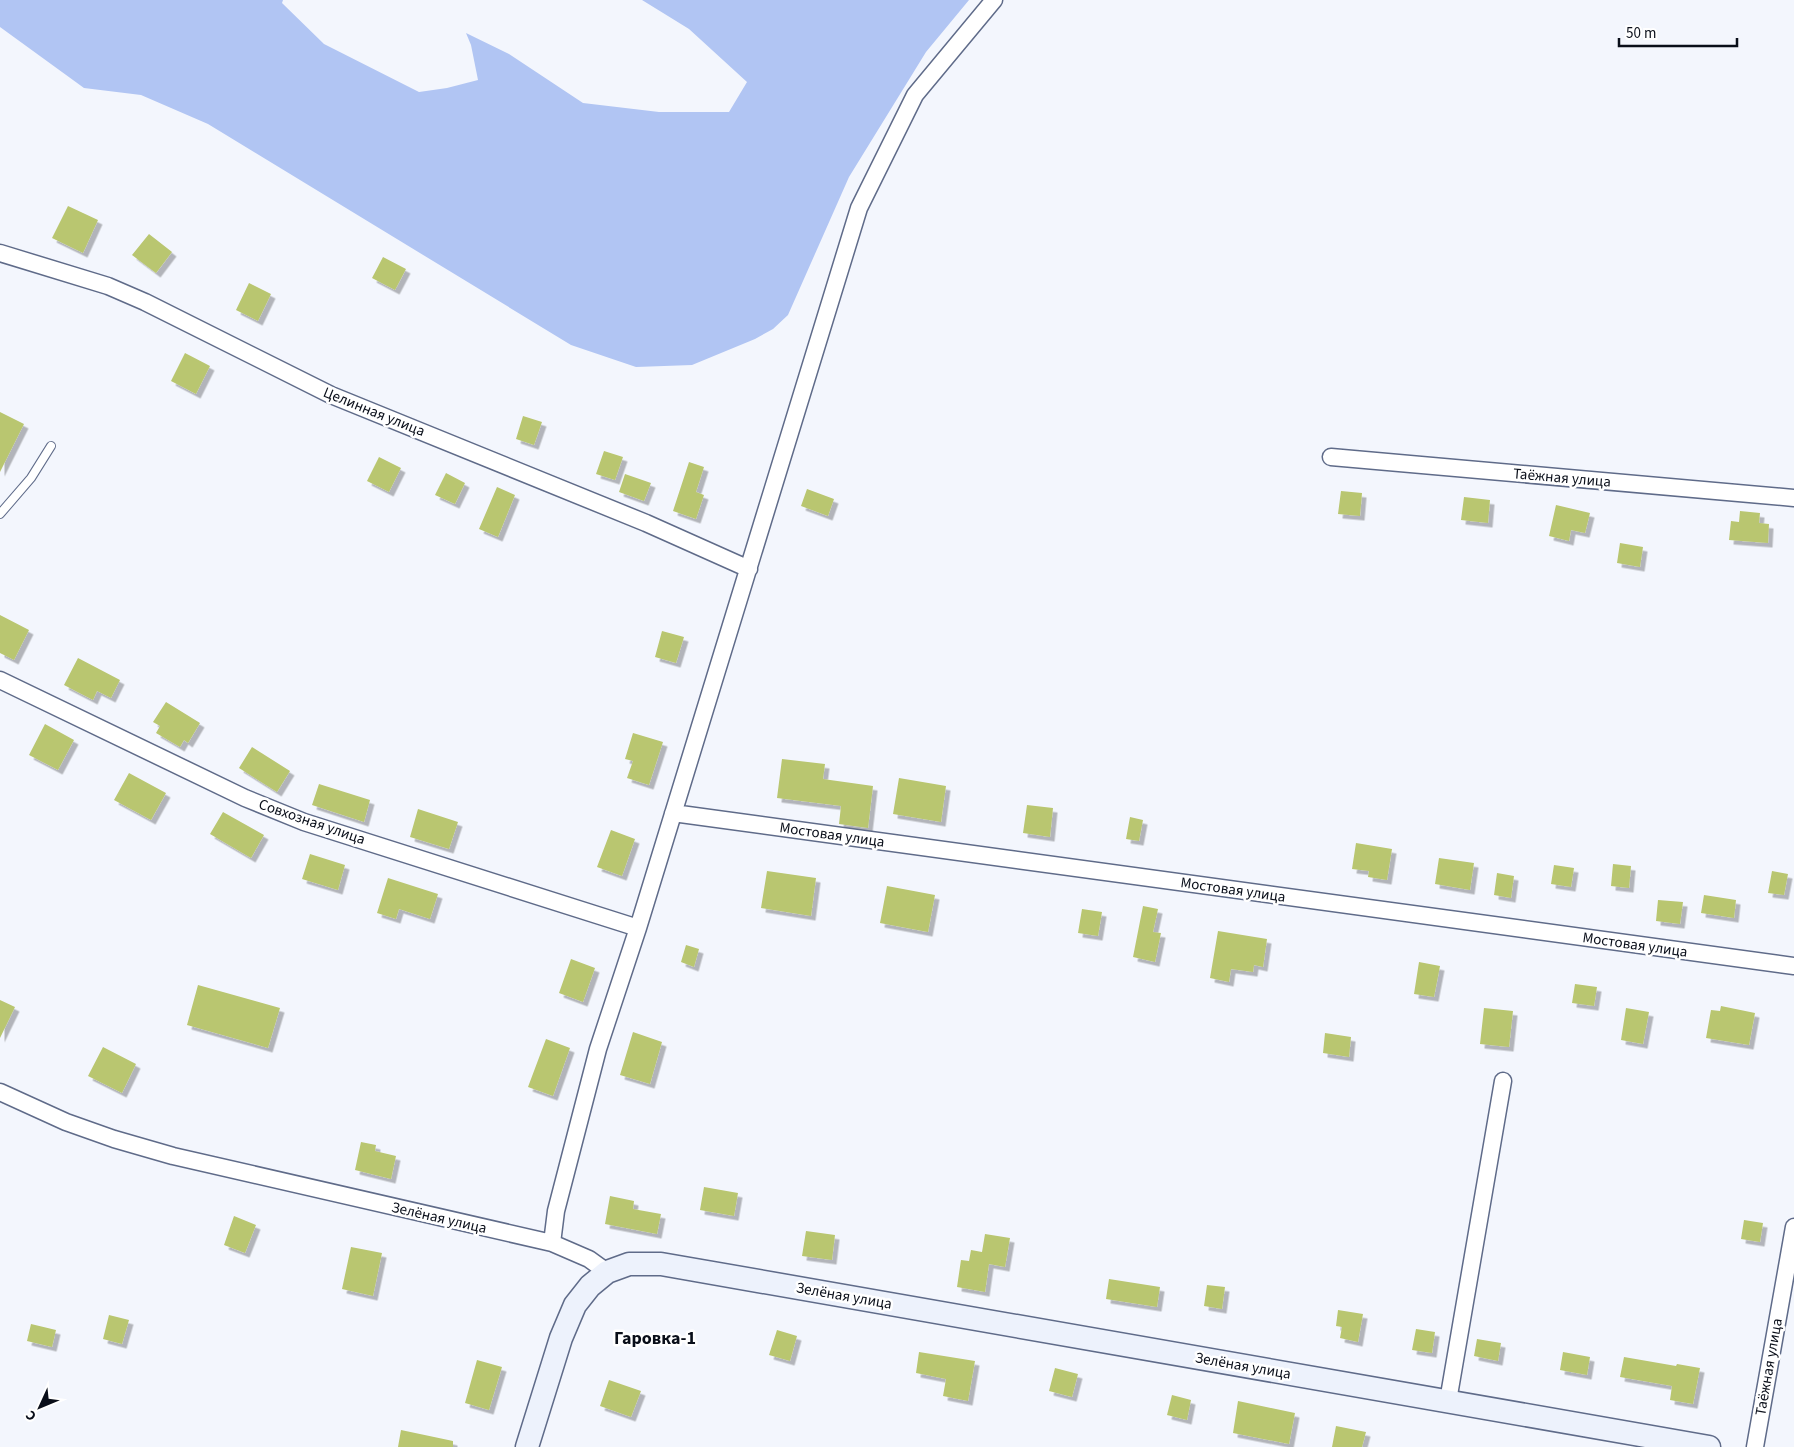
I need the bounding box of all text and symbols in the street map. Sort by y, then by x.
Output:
scale bar [1619,15,1736,47]
text: 50 m [1626,23,1656,44]
street label: Целинная улица [320,382,428,442]
street label: Таёжная улица [1512,463,1612,493]
street label: Совхозная улица [256,794,368,850]
street label: Мостовая улица [778,817,886,853]
street label: Мостовая улица [1179,872,1287,908]
street label: Мостовая улица [1581,927,1689,963]
street label: Зелёная улица [389,1197,489,1239]
street label: Зелёная улица [794,1277,894,1315]
street label: Таёжная улица [1750,1317,1788,1417]
district label: Гаровка-1 [614,1326,696,1351]
street label: Зелёная улица [1193,1347,1293,1385]
north arrow [15,1382,65,1432]
text: С [21,1405,41,1425]

